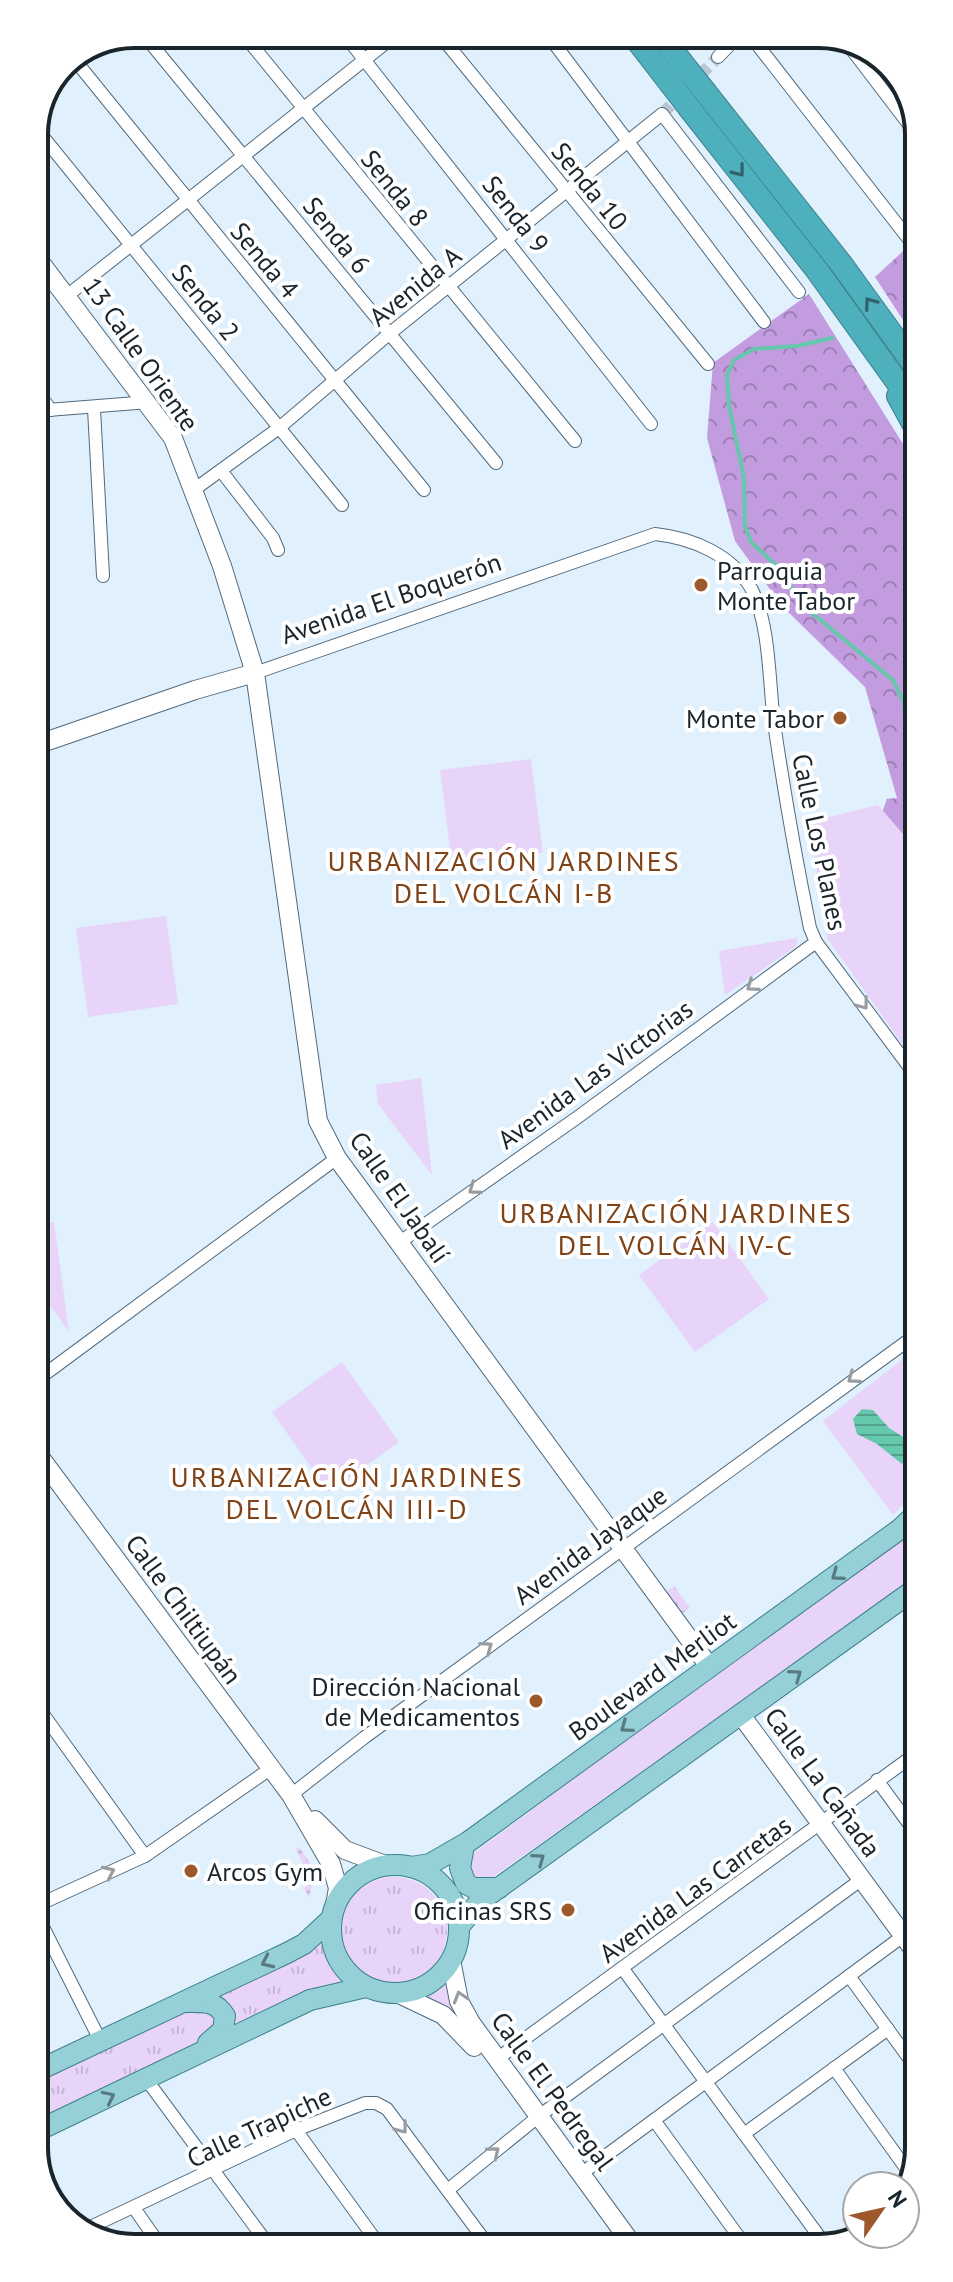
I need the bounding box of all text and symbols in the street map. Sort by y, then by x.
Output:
street label: Senda 10 [545,135,635,237]
street label: Senda 8 [354,143,436,233]
one-way arrow [729,162,743,177]
street label: Senda 9 [476,169,556,259]
street label: Senda 6 [296,190,378,280]
street label: Senda 4 [224,215,306,305]
street label: Avenida A [362,239,468,333]
street label: Senda 2 [165,257,247,347]
street label: 13 Calle Oriente [76,271,206,437]
one-way arrow [865,297,879,311]
street label: Avenida El Boquerón [277,545,505,651]
place label: Parroquia Monte Tabor [717,554,855,617]
marker: Parroquia Monte Tabor [692,576,710,594]
place label: Monte Tabor [686,702,824,735]
marker: Monte Tabor [831,709,849,727]
street label: Calle Los Planes [785,751,855,933]
district label: URBANIZACIÓN JARDINES DEL VOLCÁN I-B [327,842,681,911]
one-way arrow [747,976,761,991]
street label: Avenida Las Victorias [491,992,699,1156]
one-way arrow [853,996,868,1010]
street label: Calle El Jabalí [343,1125,457,1269]
one-way arrow [469,1179,483,1194]
district label: URBANIZACIÓN JARDINES DEL VOLCÁN IV-C [499,1194,853,1263]
one-way arrow [847,1368,861,1382]
district label: URBANIZACIÓN JARDINES DEL VOLCÁN III-D [170,1458,524,1527]
street label: Avenida Jayaque [507,1478,673,1612]
street label: Calle Chiltiupán [119,1528,249,1690]
one-way arrow [831,1565,845,1579]
street label: Boulevard Merliot [562,1604,742,1748]
one-way arrow [479,1642,493,1657]
place label: Dirección Nacional de Medicamentos [312,1670,520,1733]
one-way arrow [787,1670,801,1685]
marker: Dirección Nacional de Medicamentos [527,1692,545,1710]
street label: Calle La Cañada [758,1701,888,1863]
one-way arrow [620,1717,635,1731]
street label: Avenida Las Carretas [593,1808,797,1970]
one-way arrow [530,1854,544,1869]
place label: Arcos Gym [207,1855,323,1888]
marker: Arcos Gym [182,1862,200,1880]
one-way arrow [101,1866,116,1882]
place label: Oficinas SRS [413,1894,552,1927]
marker: Oficinas SRS [559,1901,577,1919]
one-way arrow [261,1952,275,1968]
one-way arrow [453,1991,469,2004]
street label: Calle El Pedregal [484,2005,622,2177]
street label: Calle Trapiche [182,2079,336,2175]
one-way arrow [101,2091,116,2107]
one-way arrow [392,2119,406,2134]
one-way arrow [485,2148,500,2162]
north arrow [841,2170,921,2250]
text: N [882,2185,913,2213]

